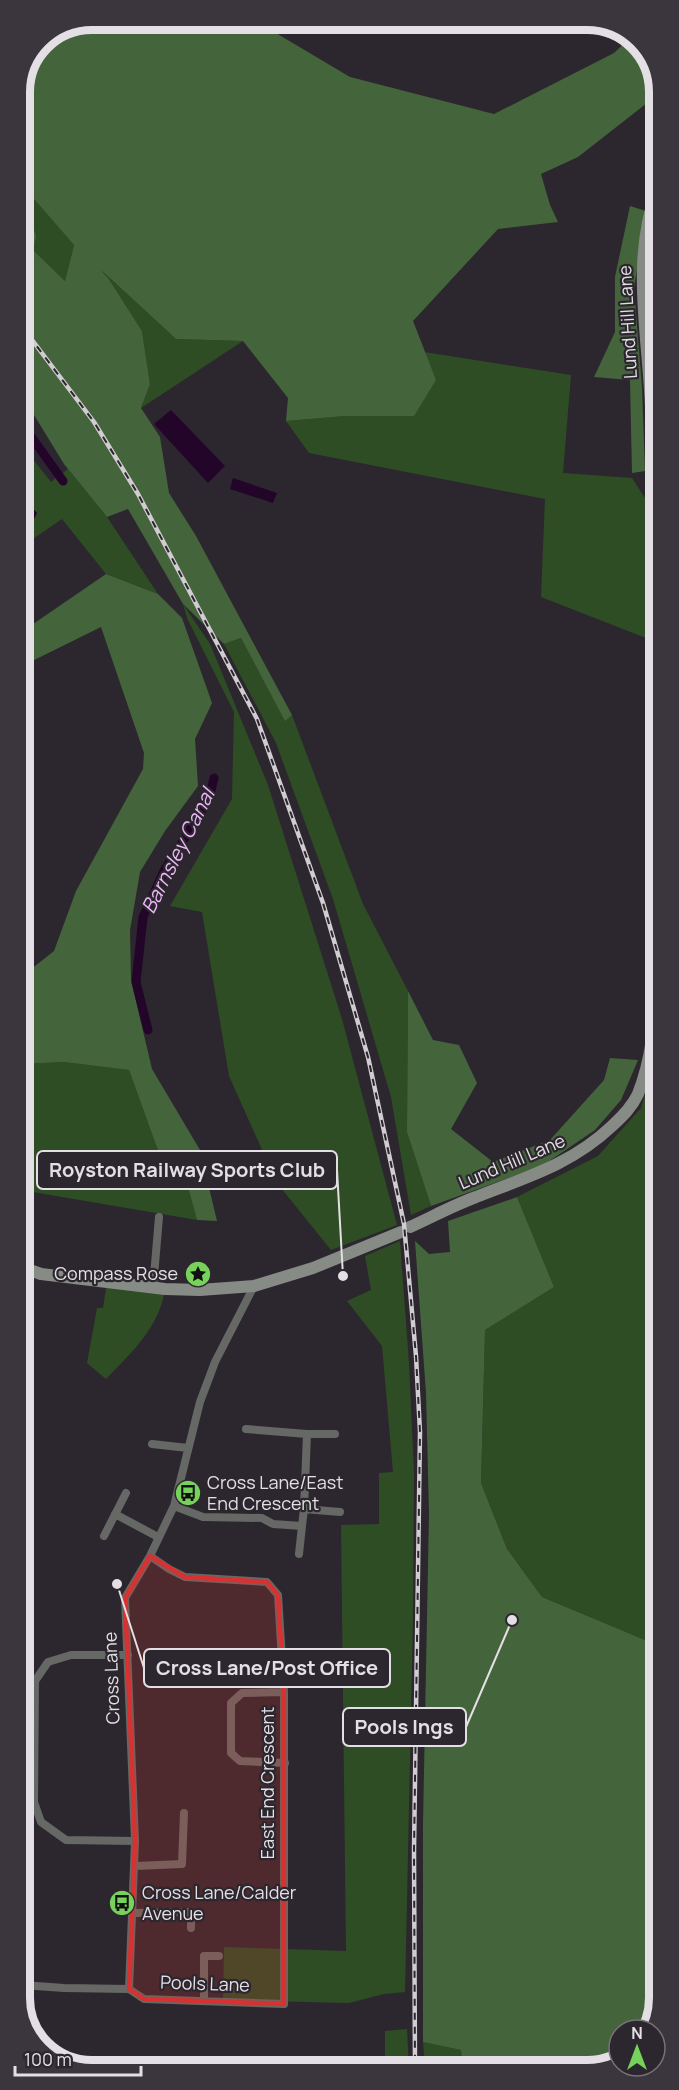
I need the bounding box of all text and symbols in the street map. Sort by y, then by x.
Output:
street label: Lund Hill Lane [612,265,642,379]
water label: Barnsley Canal [134,782,222,918]
street label: Lund Hill Lane [455,1128,569,1194]
callout: Royston Railway Sports Club [37,1151,337,1189]
text: Royston Railway Sports Club [49,1156,325,1183]
place icon: Compass Rose [183,1259,213,1289]
place label: Compass Rose [54,1261,178,1285]
place label: Cross Lane/East End Crescent [207,1470,343,1515]
bus stop icon: Cross Lane/East End Crescent [173,1478,203,1508]
street label: Cross Lane [97,1631,125,1725]
callout: Cross Lane/Post Office [144,1649,390,1687]
text: Cross Lane/Post Office [156,1654,378,1681]
street label: East End Crescent [255,1707,279,1859]
callout: Pools Ings [343,1708,466,1746]
text: Pools Ings [354,1713,454,1740]
place label: Cross Lane/Calder Avenue [142,1880,297,1925]
bus stop icon: Cross Lane/Calder Avenue [107,1888,137,1918]
street label: Pools Lane [160,1969,250,1997]
north arrow [607,2018,667,2078]
text: N [631,2022,643,2044]
scale bar [15,2039,141,2077]
text: 100 m [24,2047,72,2071]

